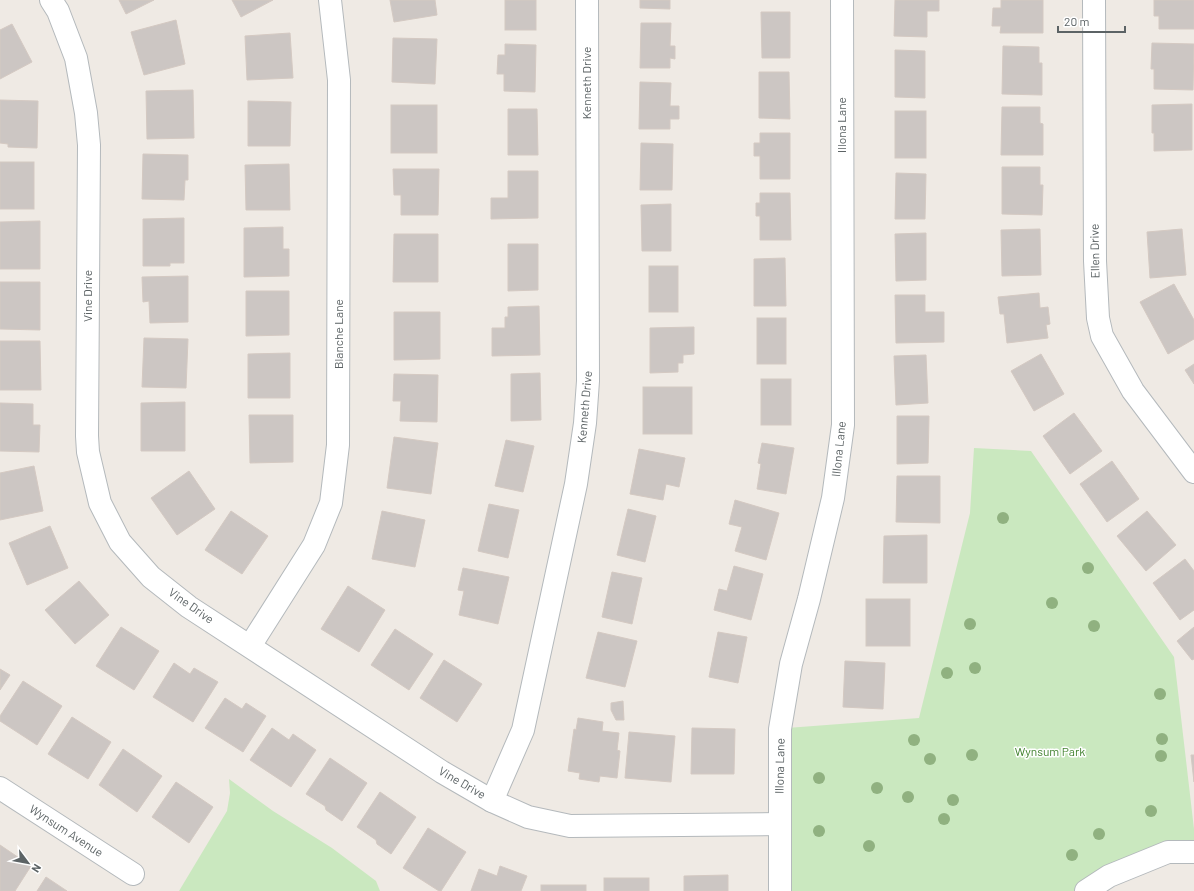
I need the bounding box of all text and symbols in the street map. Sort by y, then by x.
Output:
scale bar [1058,8,1125,34]
text: 20 m [1064,14,1090,28]
street label: Kenneth Drive [579,47,593,119]
street label: Illona Lane [834,97,848,153]
street label: Ellen Drive [1087,224,1101,279]
street label: Vine Drive [80,270,94,322]
street label: Blanche Lane [331,299,345,369]
street label: Kenneth Drive [574,370,594,444]
street label: Illona Lane [828,420,848,477]
street label: Vine Drive [166,585,217,626]
street label: Illona Lane [772,738,786,794]
park label: Wynsum Park [1015,744,1085,758]
street label: Vine Drive [436,763,489,801]
street label: Wynsum Avenue [27,801,106,859]
north arrow [8,843,48,883]
text: N [29,862,44,875]

